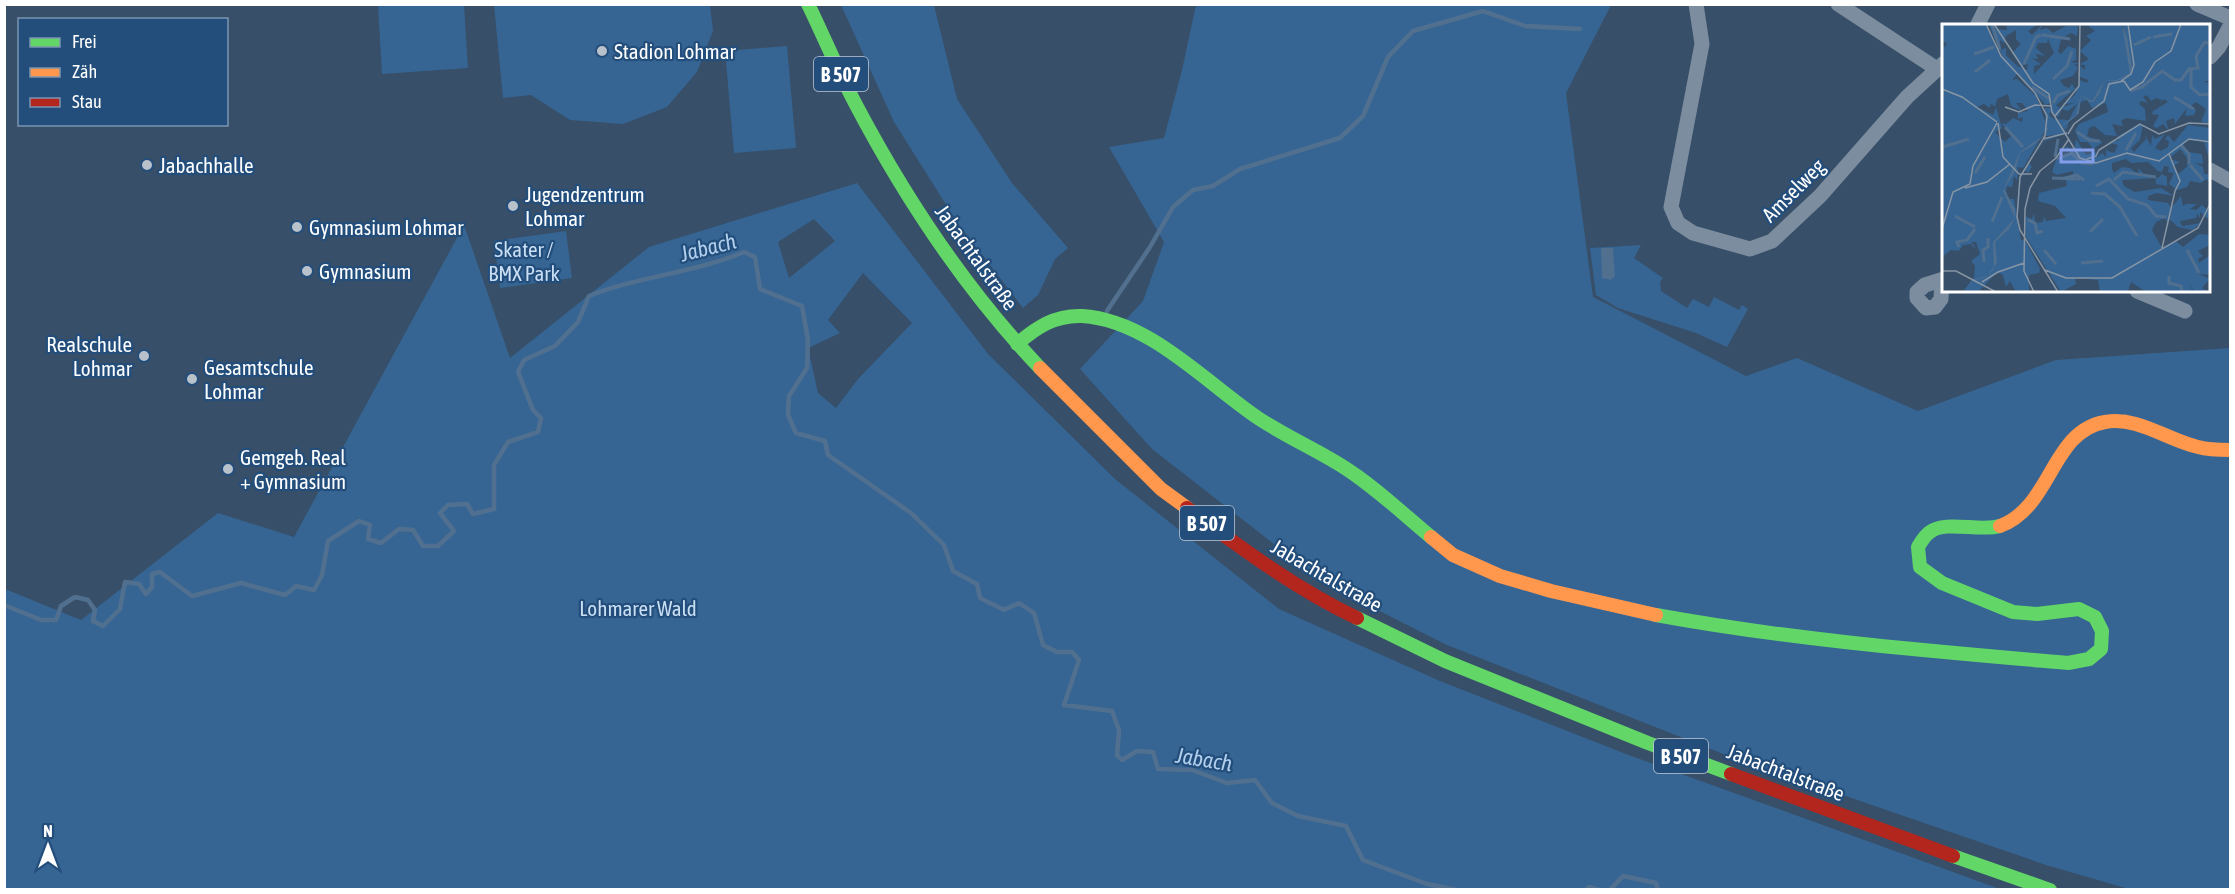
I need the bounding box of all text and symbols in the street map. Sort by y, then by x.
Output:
legend [18,18,228,126]
inset map [1942,24,2211,292]
text: Frei [72,31,97,52]
place label: Stadion Lohmar [614,39,736,63]
marker: Stadion Lohmar [595,44,609,58]
road number: B 507 [814,57,868,91]
text: Zäh [72,61,97,82]
text: Stau [72,91,102,112]
place label: Jabachhalle [159,153,254,177]
street label: Amselweg [1757,154,1829,226]
marker: Jabachhalle [140,158,154,172]
place label: Jugendzentrum Lohmar [525,182,645,230]
marker: Jugendzentrum Lohmar [506,199,520,213]
street label: Jabachtalstraße [931,200,1023,314]
place label: Gymnasium Lohmar [309,215,464,239]
marker: Gymnasium Lohmar [290,220,304,234]
water label: Jabach [676,227,739,267]
park label: Skater / BMX Park [488,237,560,285]
place label: Gymnasium [319,259,411,283]
marker: Gymnasium [300,264,314,278]
place label: Realschule Lohmar [46,332,133,380]
marker: Realschule Lohmar [137,349,151,363]
place label: Gesamtschule Lohmar [204,355,313,403]
marker: Gesamtschule Lohmar [185,372,199,386]
place label: Gemgeb. Real + Gymnasium [240,445,346,493]
marker: Gemgeb. Real + Gymnasium [221,462,235,476]
road number: B 507 [1180,506,1234,540]
street label: Jabachtalstraße [1267,534,1387,616]
park label: Lohmarer Wald [579,596,697,620]
road number: B 507 [1654,739,1708,773]
street label: Jabachtalstraße [1724,739,1848,805]
water label: Jabach [1173,742,1234,776]
north arrow [18,816,78,876]
text: N [43,822,53,840]

